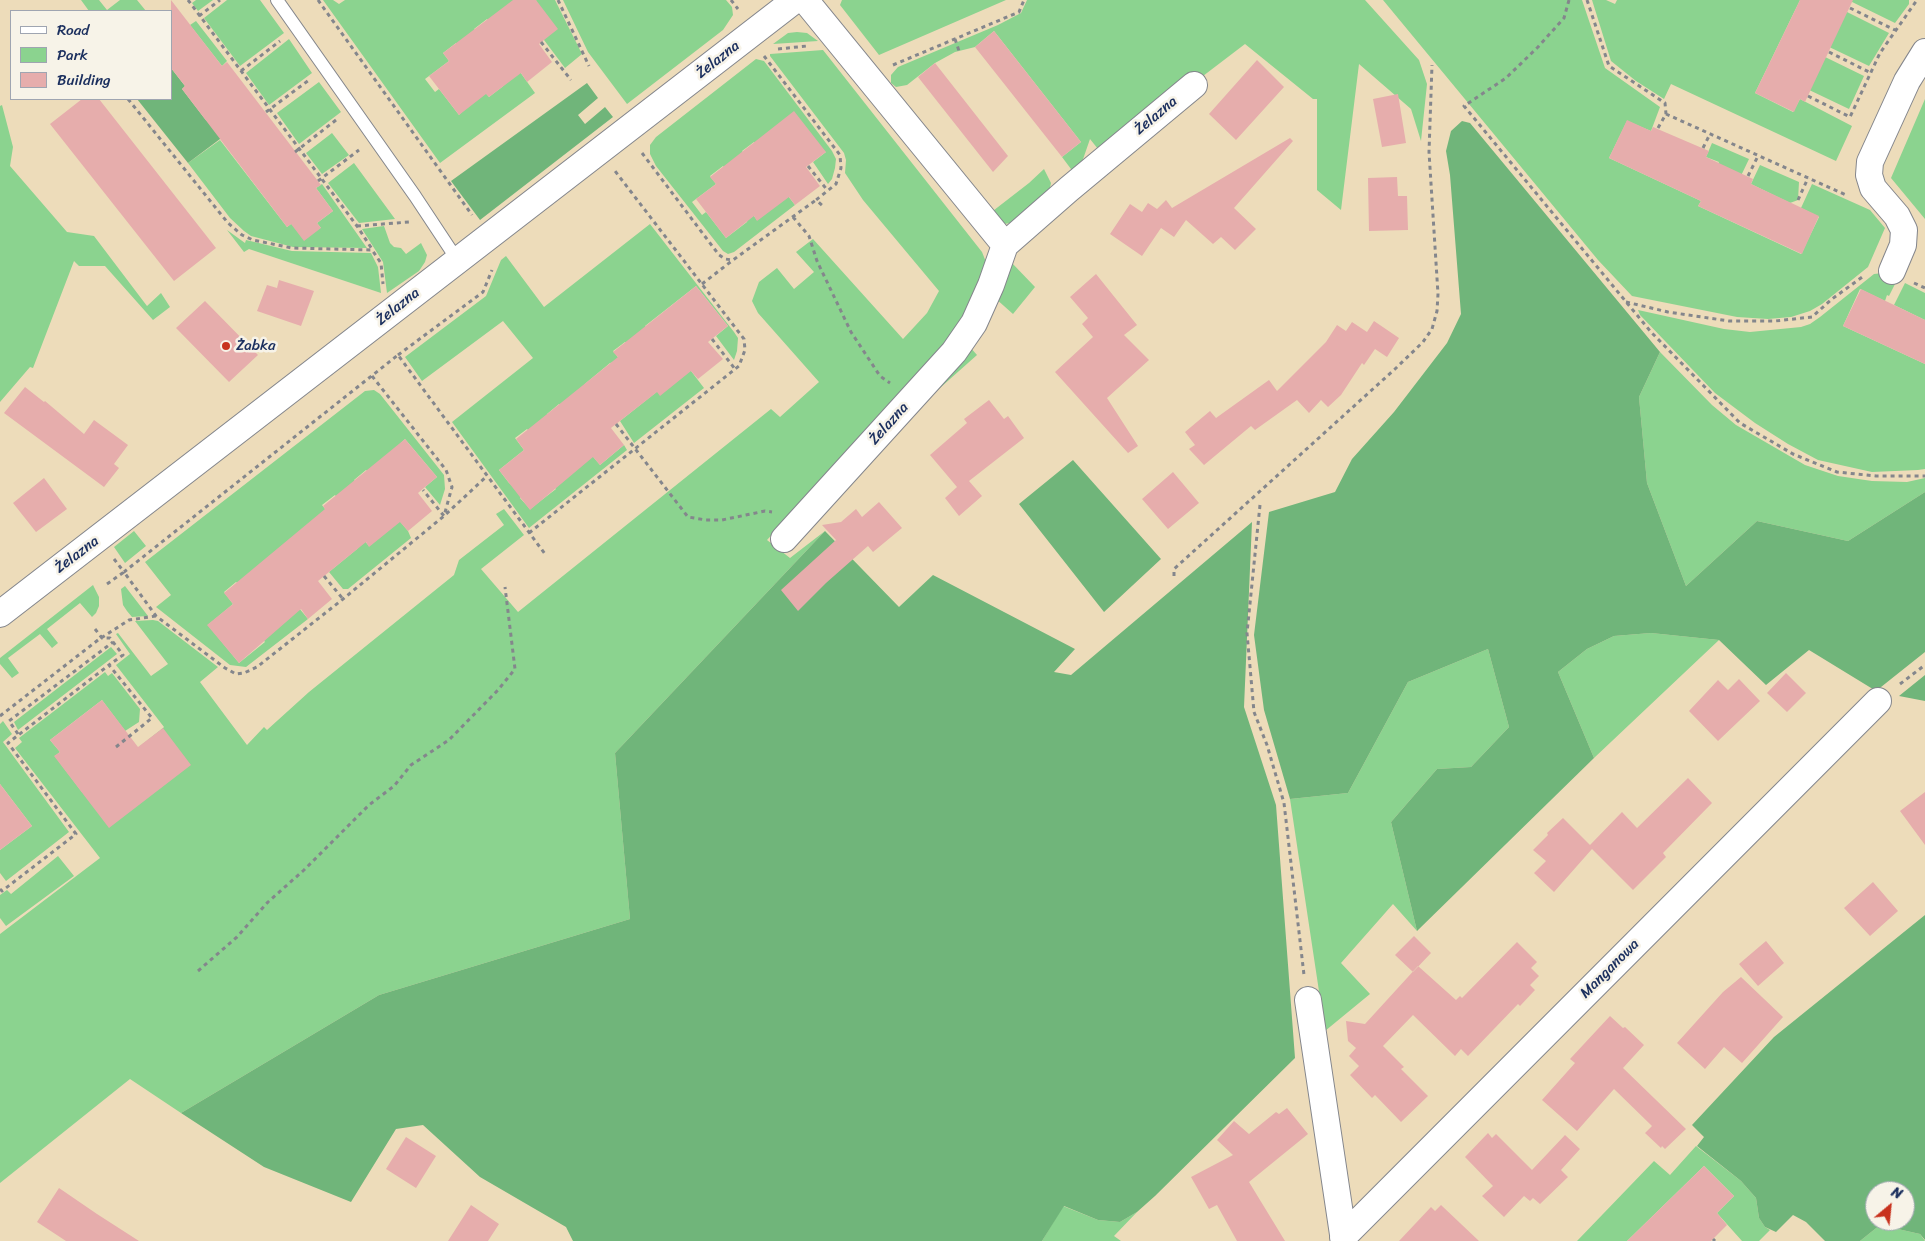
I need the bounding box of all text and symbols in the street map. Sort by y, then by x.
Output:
legend [10,10,172,100]
text: Road [57,17,89,43]
street label: Żelazna [693,37,743,83]
text: Park [57,42,88,68]
text: Building [57,67,111,93]
street label: Żelazna [1131,93,1181,139]
street label: Żelazna [373,284,423,330]
place label: Żabka [236,337,275,355]
marker: Żabka [220,340,232,352]
street label: Żelazna [865,399,913,449]
street label: Żelazna [51,533,103,577]
street label: Manganowa [1577,936,1643,1002]
text: N [1887,1180,1907,1207]
north arrow [1865,1181,1915,1231]

